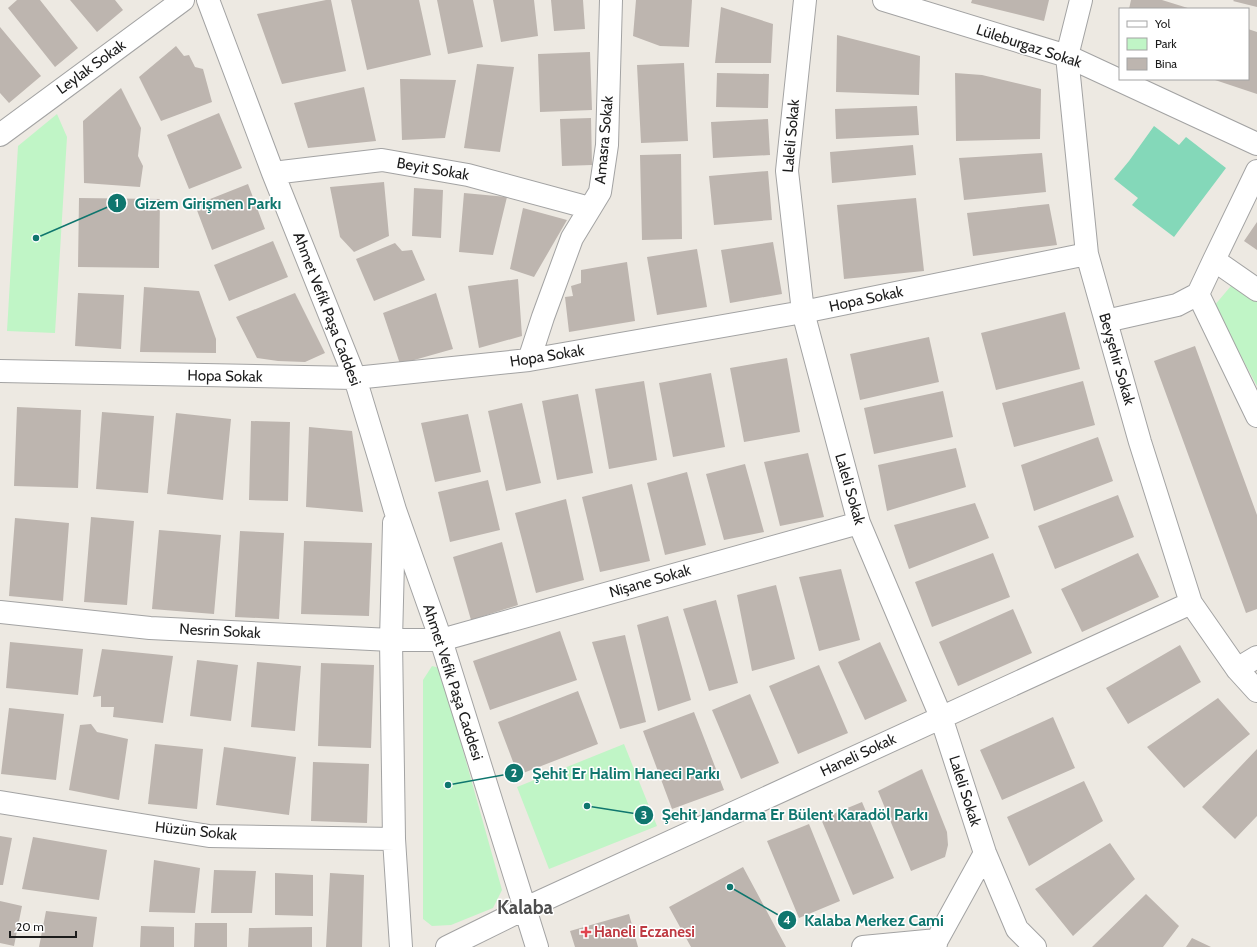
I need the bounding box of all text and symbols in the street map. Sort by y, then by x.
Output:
legend [1119,8,1249,80]
text: Yol [1154,16,1170,31]
street label: Lüleburgaz Sokak [974,20,1084,72]
street label: Leylak Sokak [53,36,129,98]
text: Park [1155,36,1177,51]
text: Bina [1155,56,1177,71]
street label: Amasra Sokak [591,95,617,185]
street label: Laleli Sokak [779,98,803,173]
street label: Beyit Sokak [395,154,471,184]
callout: Gizem Girişmen Parkı [107,189,289,217]
text: Gizem Girişmen Parkı [135,194,281,213]
text: 1 [115,195,119,210]
street label: Ahmet Vefik Paşa Caddesi [289,230,365,388]
street label: Hopa Sokak [827,282,905,316]
street label: Beyşehir Sokak [1095,311,1139,407]
street label: Hopa Sokak [508,341,586,371]
street label: Hopa Sokak [187,366,263,386]
street label: Laleli Sokak [831,451,869,527]
street label: Nişane Sokak [607,561,693,601]
street label: Ahmet Vefik Paşa Caddesi [419,602,487,762]
street label: Nesrin Sokak [179,620,261,642]
street label: Haneli Sokak [817,730,899,780]
street label: Laleli Sokak [945,753,985,829]
callout: Şehit Er Halim Haneci Parkı [504,759,728,787]
text: Şehit Er Halim Haneci Parkı [532,764,720,783]
text: 2 [511,765,517,780]
callout: Şehit Jandarma Er Bülent Karadöl Parkı [634,801,937,829]
text: Şehit Jandarma Er Bülent Karadöl Parkı [662,805,928,824]
text: 3 [641,807,647,822]
street label: Hüzün Sokak [154,818,238,844]
district label: Kalaba [497,896,554,919]
callout: Kalaba Merkez Cami [777,906,952,934]
text: Kalaba Merkez Cami [804,911,944,930]
text: 4 [783,912,791,927]
scale bar [10,913,76,939]
text: 20 m [16,919,44,934]
place label: Haneli Eczanesi [594,923,695,941]
marker: Haneli Eczanesi [581,927,591,937]

